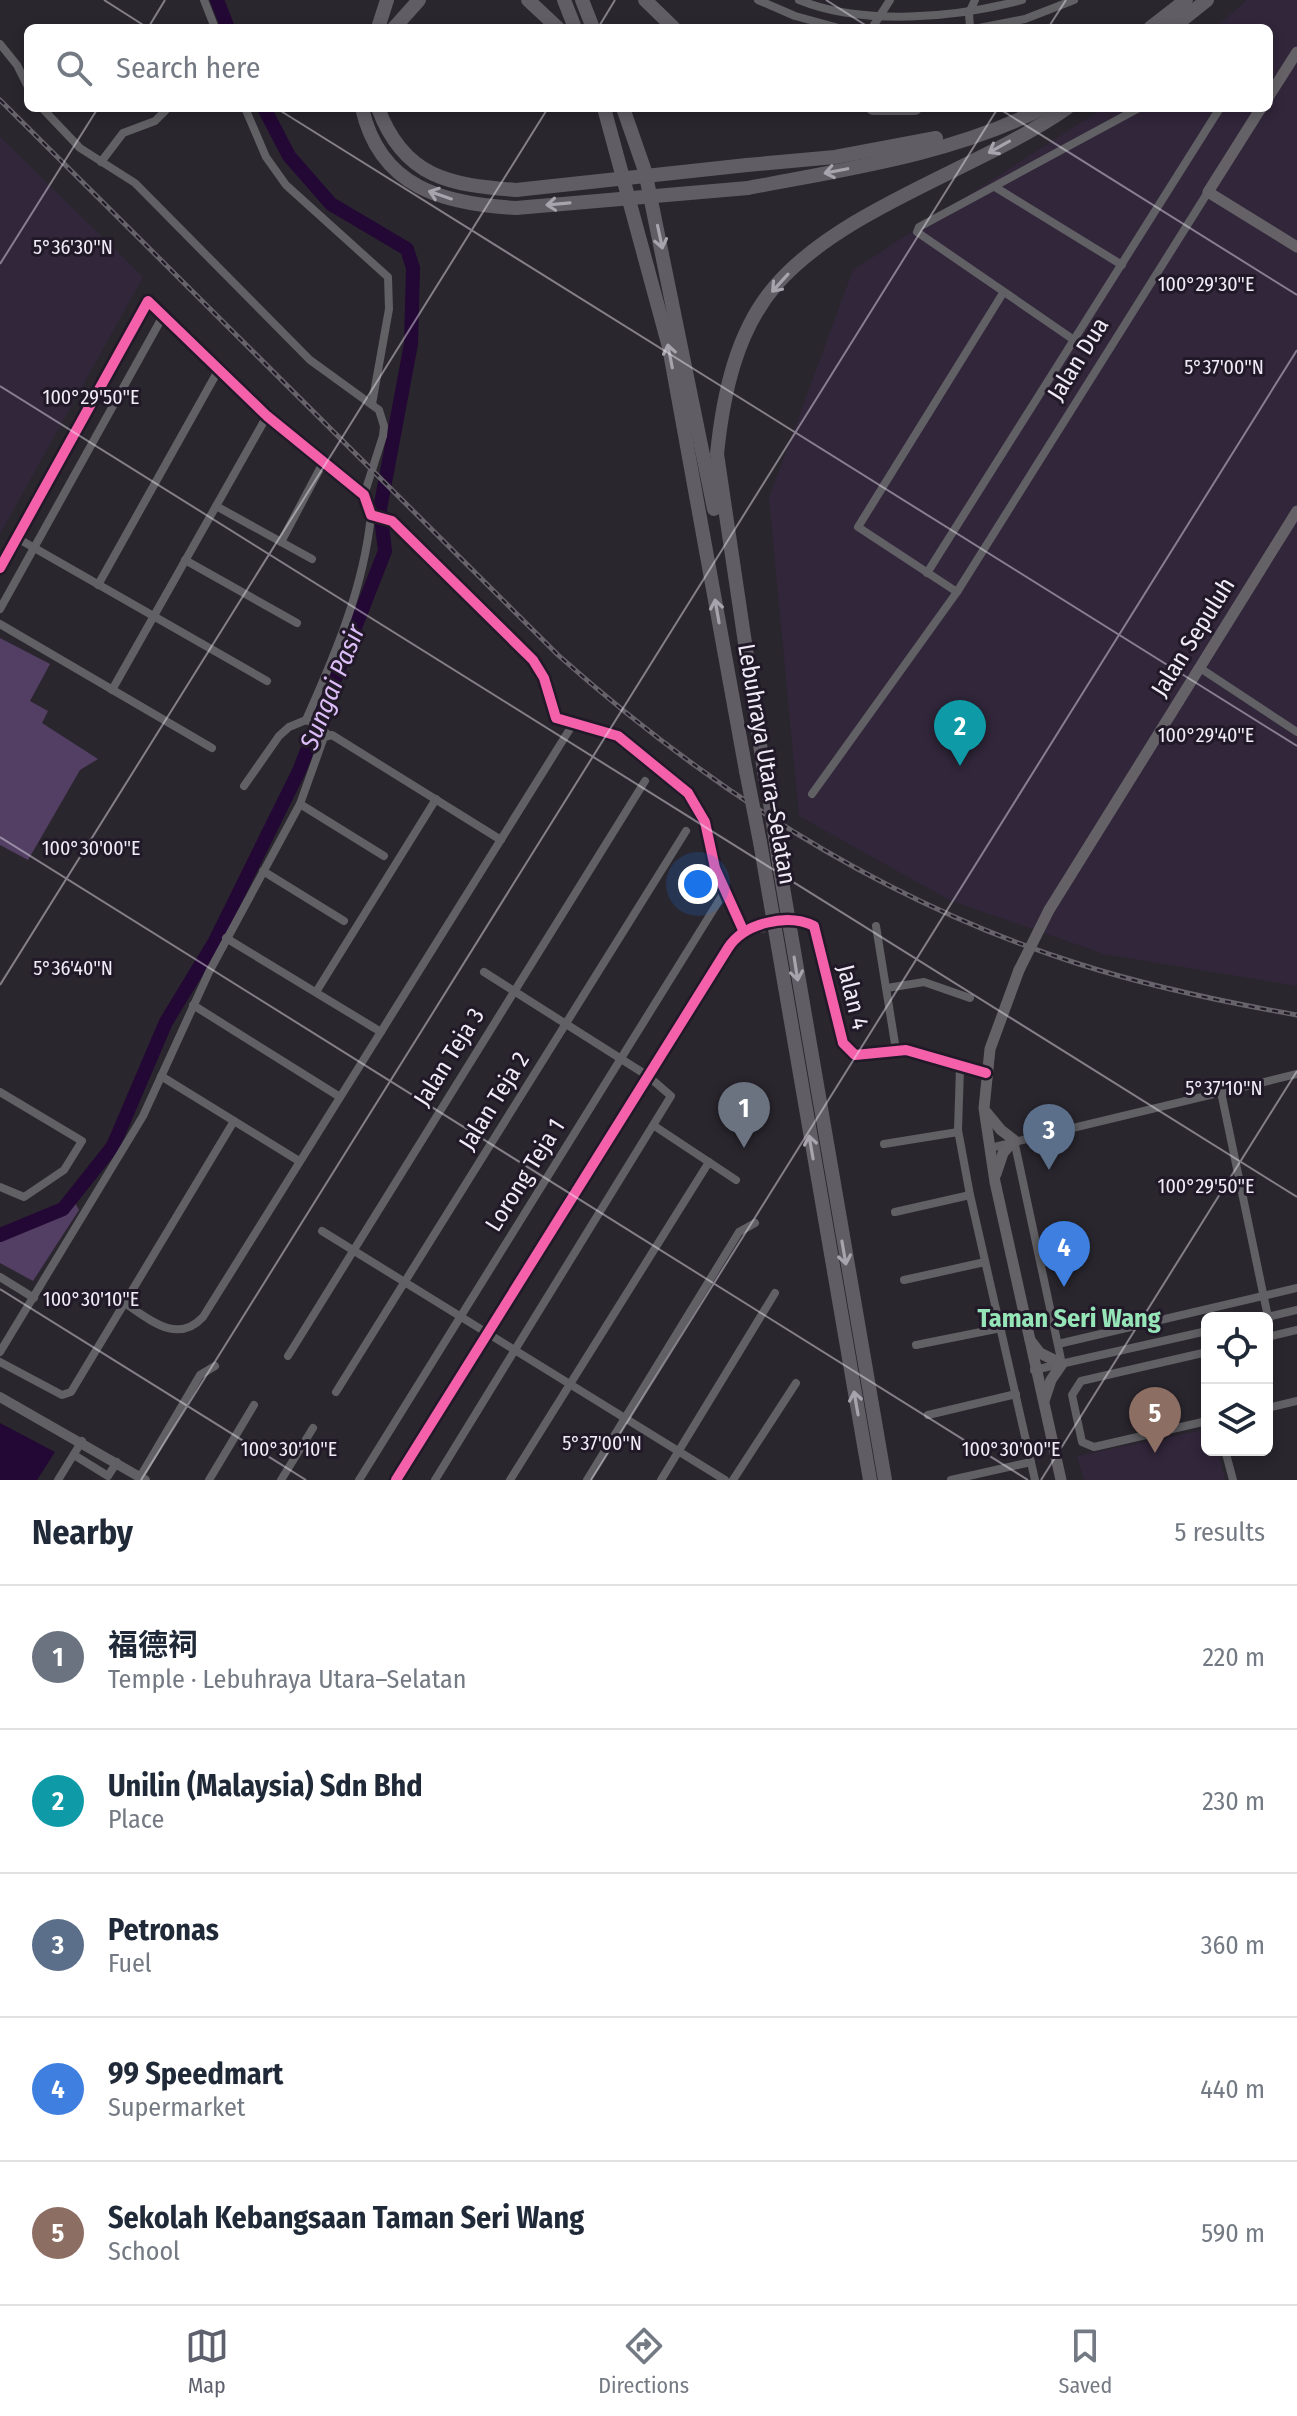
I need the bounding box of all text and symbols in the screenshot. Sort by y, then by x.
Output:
search box [24,24,1273,112]
icon: search [52,46,96,90]
text: Search here [116,50,261,86]
one-way arrow [988,140,1012,155]
one-way arrow [823,165,849,180]
one-way arrow [428,187,453,201]
one-way arrow [545,197,572,212]
one-way arrow [653,223,668,249]
text: 5°36'30"N [33,235,113,259]
one-way arrow [771,272,790,293]
text: 100°29'30"E [1158,272,1254,296]
street label: Jalan Dua [1042,312,1114,406]
one-way arrow [662,343,677,369]
text: 5°37'00"N [1184,355,1264,379]
text: 100°29'50"E [43,385,139,409]
street label: Jalan Sepuluh [1145,572,1241,702]
one-way arrow [709,599,724,625]
water label: Sungai Pasir [293,619,372,755]
street label: Lebuhraya Utara–Selatan [732,642,802,886]
pin: 2 [934,700,986,766]
text: 100°29'40"E [1158,723,1254,747]
text: 100°30'00"E [42,836,140,860]
your location [678,864,718,904]
text: 5°36'40"N [33,956,113,980]
one-way arrow [789,956,804,981]
street label: Jalan 4 [831,962,875,1032]
street label: Jalan Teja 3 [408,1003,490,1111]
street label: Jalan Teja 2 [453,1047,535,1155]
text: 5°37'10"N [1185,1076,1263,1100]
pin: 1 [718,1082,770,1148]
pin: 3 [1023,1104,1075,1170]
street label: Lorong Teja 1 [479,1114,571,1236]
one-way arrow [803,1135,818,1160]
text: 100°29'50"E [1158,1174,1254,1198]
pin: 4 [1038,1221,1090,1287]
one-way arrow [838,1239,853,1265]
text: 100°30'10"E [43,1287,139,1311]
district label: Taman Seri Wang [977,1303,1161,1334]
map controls [1201,1312,1273,1456]
button: locate [1201,1312,1273,1384]
button: layers [1201,1384,1273,1456]
pin: 5 [1129,1387,1181,1453]
one-way arrow [848,1391,863,1416]
text: 5°37'00"N [562,1431,642,1455]
text: 100°30'10"E [241,1437,337,1461]
text: 100°30'00"E [962,1437,1060,1461]
text: Nearby [32,1512,133,1553]
text: 5 results [1175,1517,1265,1548]
text: 福德祠 [108,1627,198,1663]
text: 1 [53,1642,64,1673]
text: 220 m [1202,1642,1265,1673]
text: Temple · Lebuhraya Utara–Selatan [108,1664,467,1695]
text: Unilin (Malaysia) Sdn Bhd [108,1768,423,1804]
text: 2 [52,1786,64,1817]
text: 230 m [1202,1786,1265,1817]
text: Place [108,1804,164,1835]
text: Petronas [108,1912,219,1948]
text: 3 [52,1930,64,1961]
text: 360 m [1201,1930,1265,1961]
text: Fuel [108,1948,152,1979]
text: 99 Speedmart [108,2056,283,2092]
text: 4 [51,2074,65,2105]
text: 440 m [1200,2074,1265,2105]
text: Supermarket [108,2092,245,2123]
text: Sekolah Kebangsaan Taman Seri Wang [108,2200,584,2236]
text: 5 [52,2218,64,2249]
text: 590 m [1201,2218,1265,2249]
text: School [108,2236,180,2267]
tab: Map [185,2324,229,2399]
tab: Directions [598,2324,689,2399]
tab: Saved [1059,2324,1112,2399]

